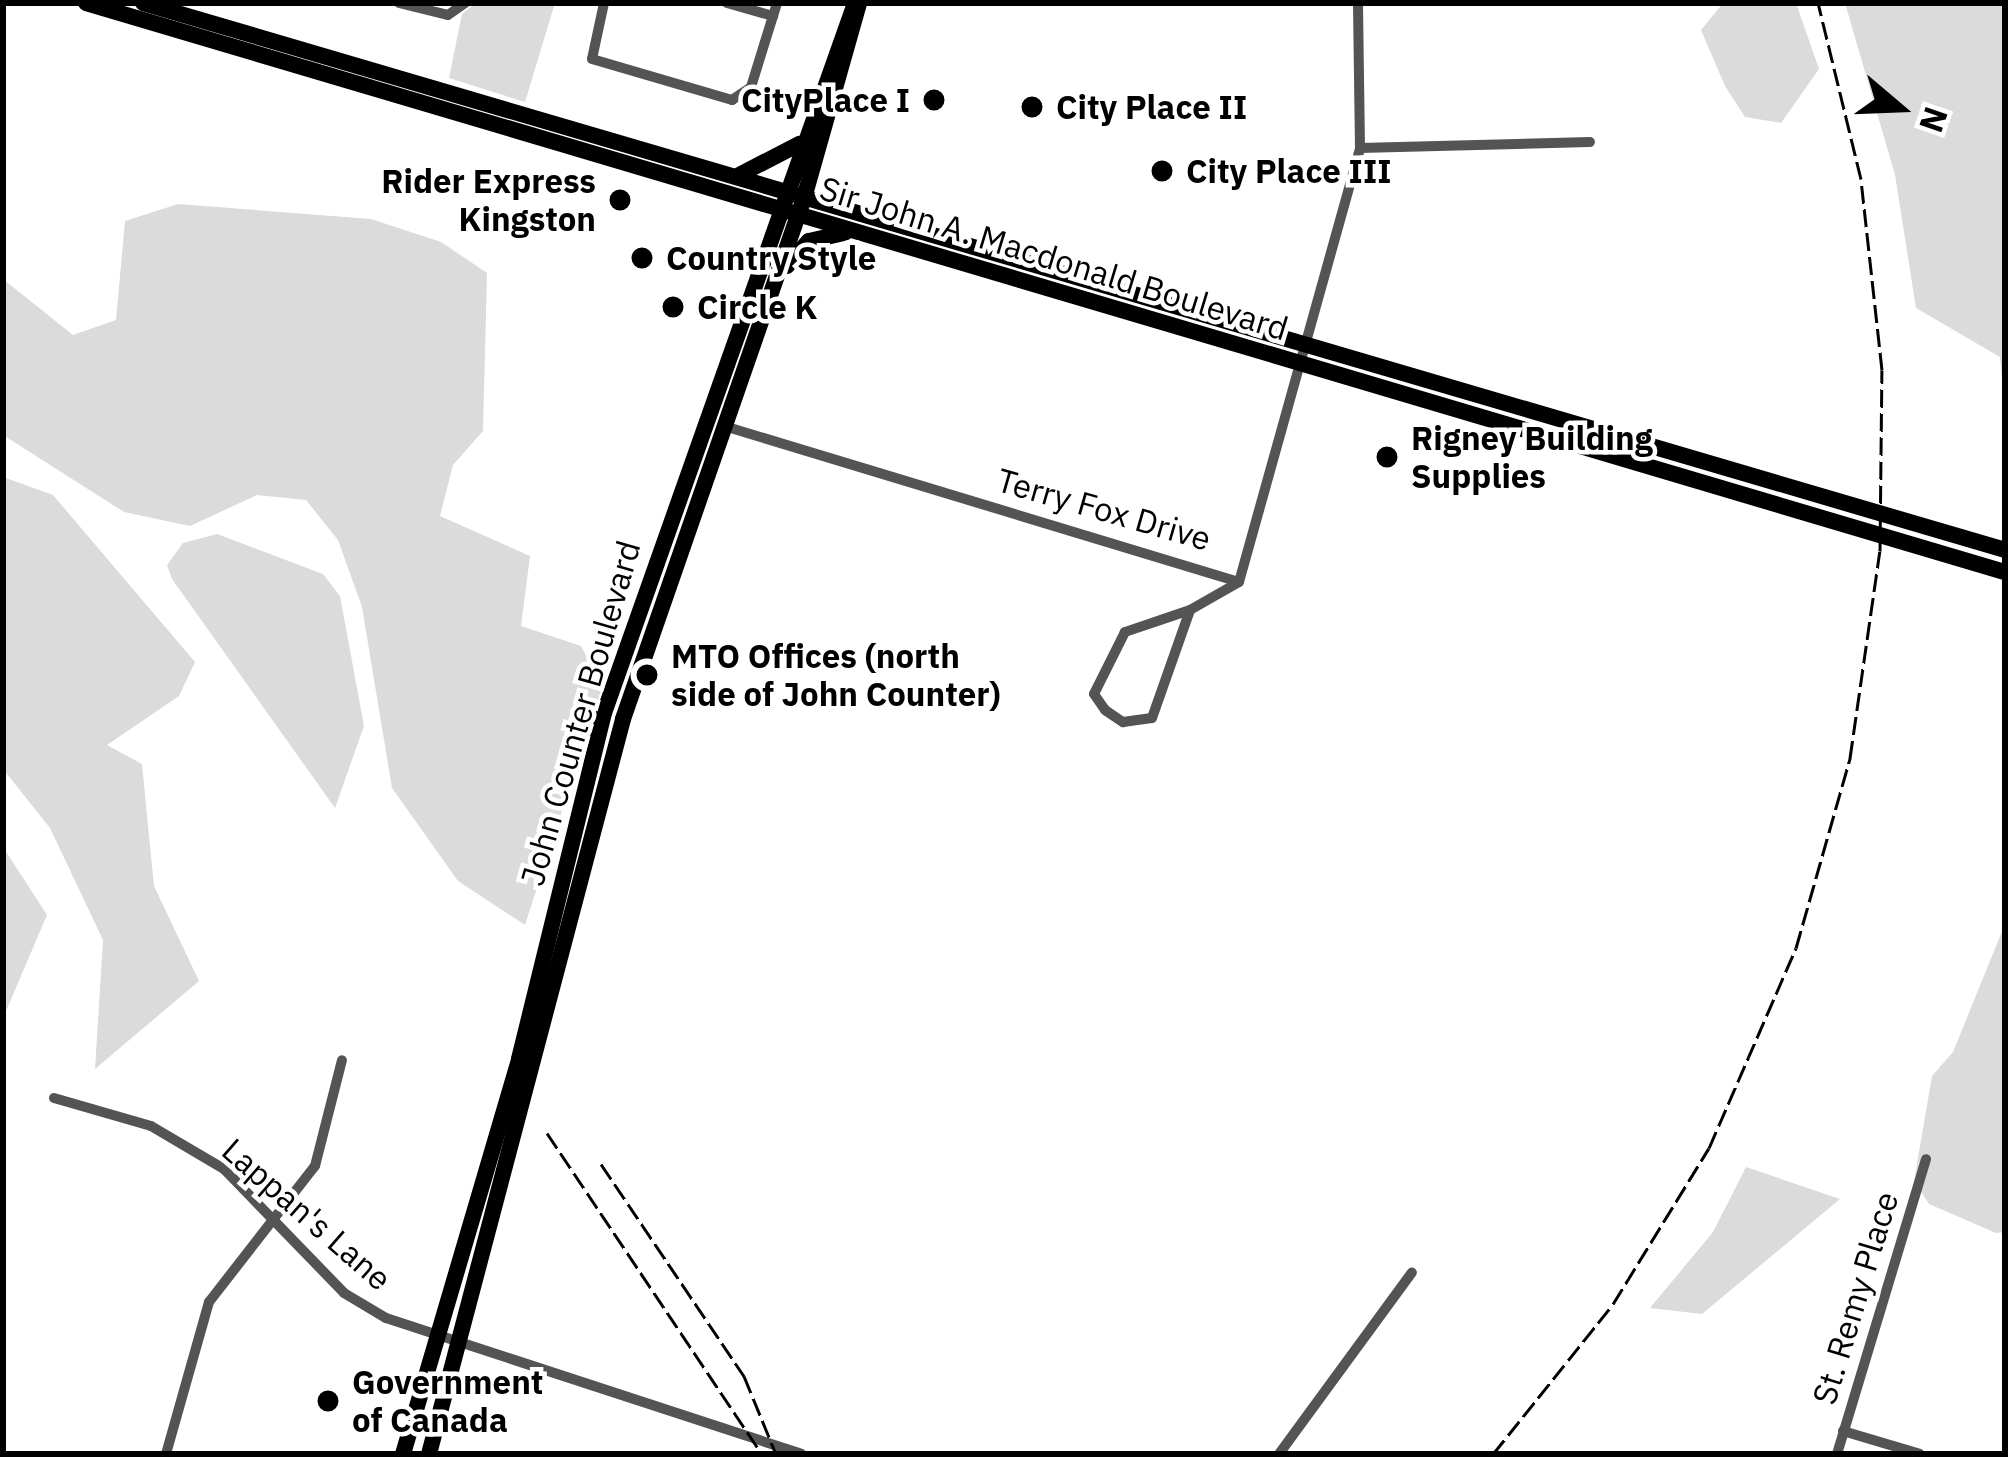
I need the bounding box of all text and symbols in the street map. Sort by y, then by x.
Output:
north arrow [1840,48,1960,168]
place label: CityPlace I [741,80,910,120]
marker: CityPlace I [921,87,947,113]
place label: City Place II [1056,87,1247,127]
marker: City Place II [1019,94,1045,120]
text: N [1910,102,1959,138]
place label: City Place III [1186,151,1391,191]
marker: City Place III [1149,158,1175,184]
place label: Rider Express Kingston [381,161,596,239]
street label: Sir John A. Macdonald Boulevard [815,168,1293,348]
marker: Rider Express Kingston [607,187,633,213]
place label: Country Style [666,238,876,278]
marker: Country Style [629,245,655,271]
place label: Circle K [697,287,817,327]
marker: Circle K [660,294,686,320]
place label: Rigney Building Supplies [1411,418,1653,496]
marker: Rigney Building Supplies [1374,444,1400,470]
street label: Terry Fox Drive [993,460,1215,558]
street label: John Counter Boulevard [512,536,648,890]
place label: MTO Offices (north side of John Counter) [671,636,1001,714]
marker: MTO Offices (north side of John Counter) [634,662,660,688]
street label: Lappan's Lane [214,1130,400,1298]
street label: St. Remy Place [1804,1187,1906,1409]
place label: Government of Canada [352,1362,543,1440]
marker: Government of Canada [315,1388,341,1414]

